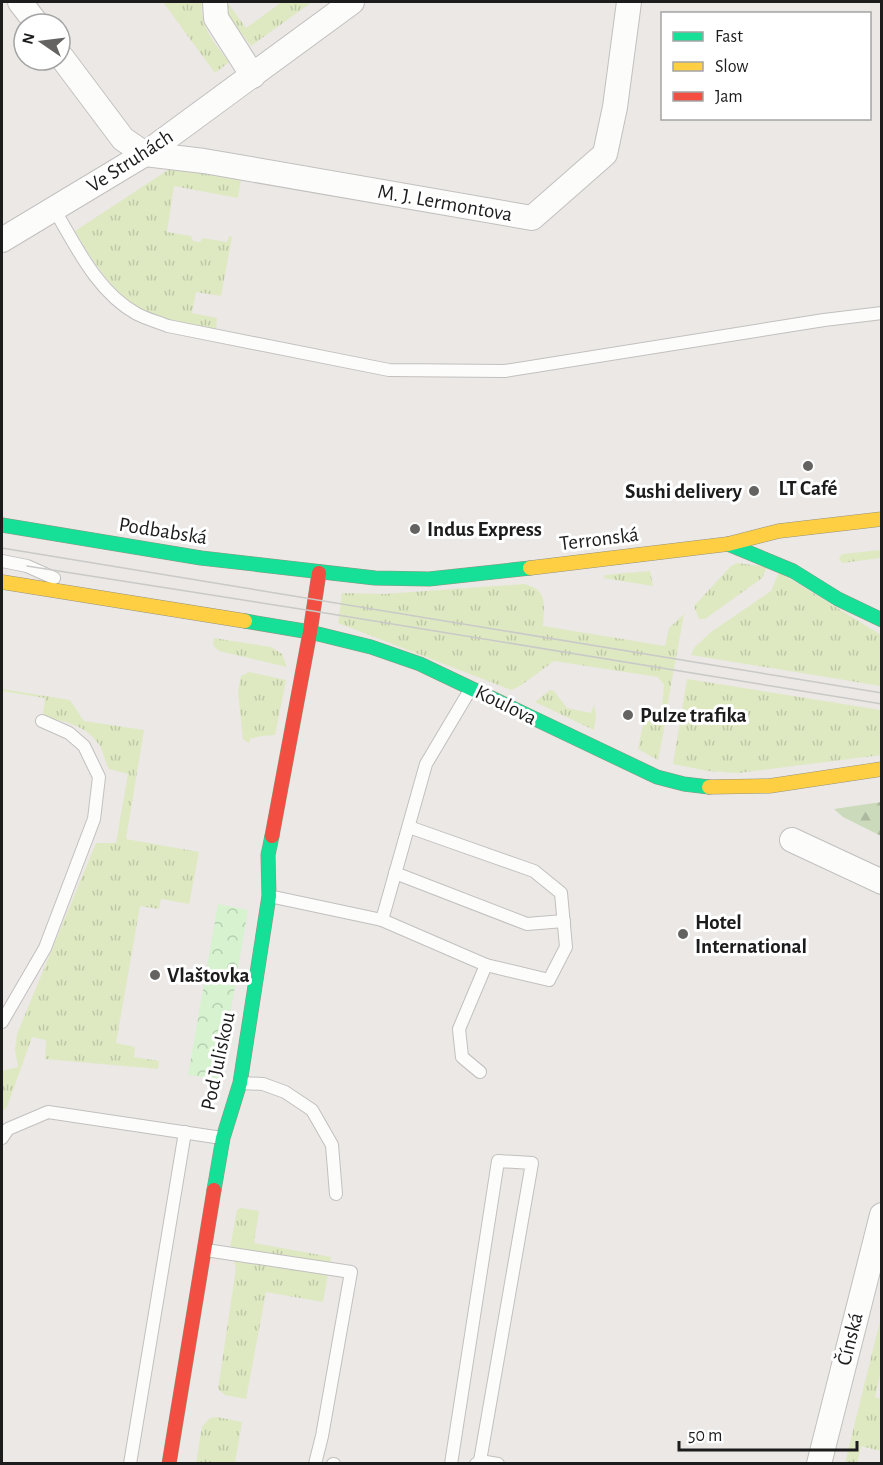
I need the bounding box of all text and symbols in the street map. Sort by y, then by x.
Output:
north arrow [12,12,72,72]
legend [661,12,871,120]
text: Fast [715,28,743,46]
text: N [19,31,38,46]
text: Slow [715,58,748,76]
text: Jam [715,88,743,106]
street label: Ve Struhách [83,126,177,196]
street label: M. J. Lermontova [376,181,514,225]
marker: LT Café [801,459,815,473]
place label: LT Café [779,478,838,499]
place label: Sushi delivery [625,481,743,502]
marker: Sushi delivery [747,484,761,498]
street label: Podbabská [117,514,209,548]
place label: Indus Express [427,519,542,540]
marker: Indus Express [408,522,422,536]
street label: Terronská [558,524,640,554]
street label: Koulova [472,681,540,729]
place label: Pulze trafika [640,705,747,726]
marker: Pulze trafika [621,708,635,722]
place label: Hotel International [695,912,807,957]
marker: Hotel International [676,927,690,941]
place label: Vlaštovka [167,965,250,986]
marker: Vlaštovka [148,968,162,982]
street label: Pod Juliskou [197,1010,239,1112]
street label: Čínská [831,1310,867,1367]
scale bar [679,1414,858,1452]
text: 50 m [688,1427,722,1445]

